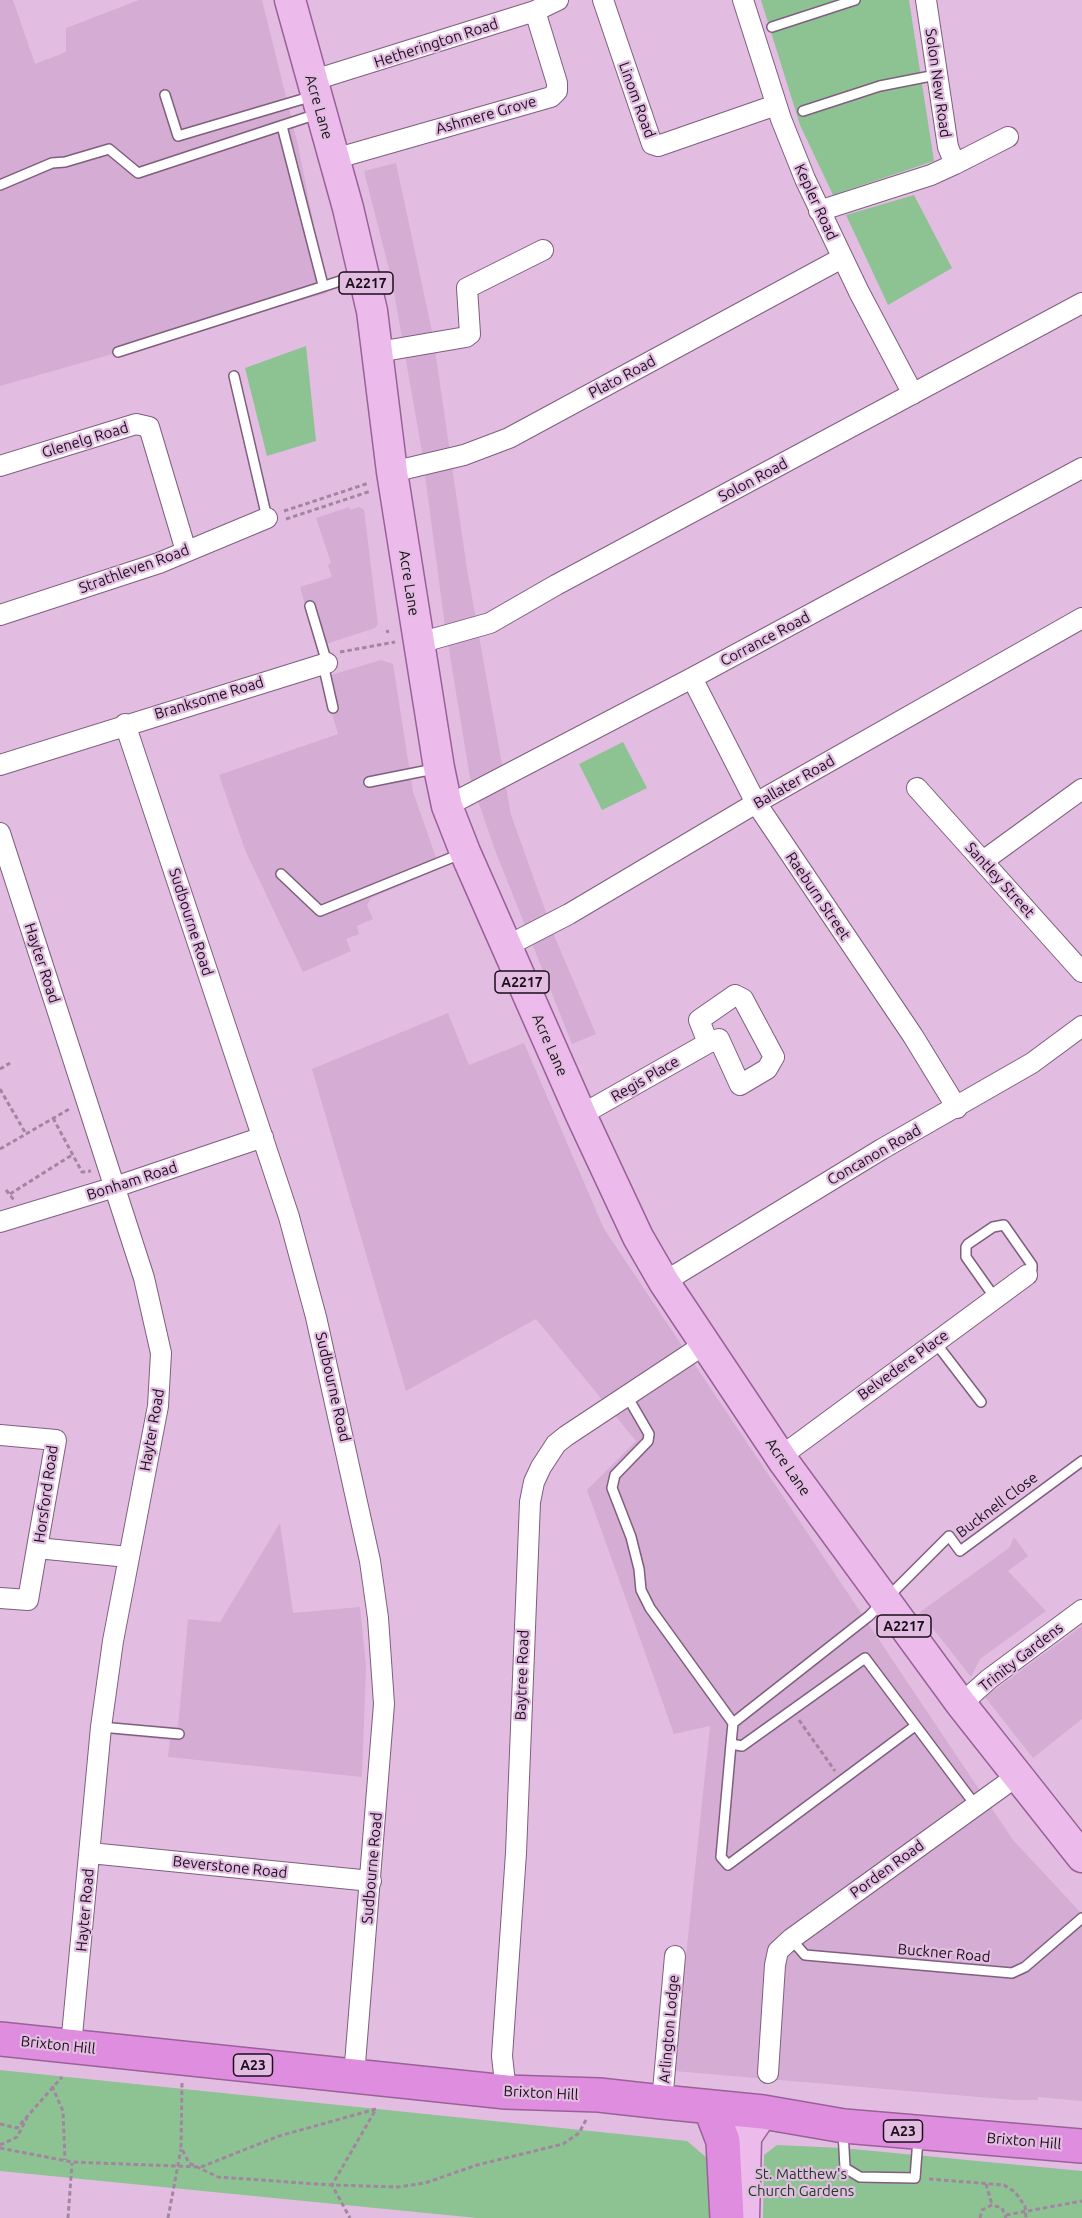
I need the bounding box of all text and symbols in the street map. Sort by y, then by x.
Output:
street label: Hetherington Road [372,14,500,72]
street label: Solon New Road [921,27,955,139]
street label: Linom Road [615,60,659,140]
street label: Acre Lane [301,73,337,141]
street label: Ashmere Grove [434,92,538,138]
street label: Kepler Road [791,161,841,243]
road number: A2217 [339,272,393,294]
street label: Plato Road [585,352,659,402]
street label: Glenelg Road [40,418,130,462]
street label: Solon Road [715,454,791,506]
street label: Strathleven Road [76,541,192,597]
street label: Acre Lane [395,549,423,617]
street label: Corrance Road [717,608,813,670]
street label: Branksome Road [152,673,266,723]
street label: Ballater Road [750,752,838,812]
street label: Santley Street [962,839,1038,921]
street label: Raeburn Street [782,849,854,943]
street label: Sudbourne Road [165,866,217,978]
street label: Hayter Road [21,921,63,1005]
road number: A2217 [495,971,549,993]
street label: Acre Lane [528,1011,572,1079]
street label: Regis Place [608,1052,682,1106]
street label: Concanon Road [824,1121,924,1189]
street label: Bonham Road [84,1158,180,1204]
street label: Belvedere Place [854,1326,952,1404]
street label: Sudbourne Road [312,1330,354,1444]
street label: Hayter Road [136,1387,168,1473]
street label: Acre Lane [762,1435,814,1499]
street label: Horsford Road [30,1444,62,1544]
street label: Bucknell Close [953,1468,1041,1542]
road number: A2217 [877,1615,931,1637]
street label: Trinity Gardens [976,1619,1066,1695]
street label: Baytree Road [511,1629,533,1721]
street label: Sudbourne Road [358,1812,386,1924]
street label: Porden Road [847,1836,927,1902]
street label: Beverstone Road [172,1852,288,1882]
street label: Hayter Road [72,1868,98,1952]
street label: Buckner Road [897,1940,991,1966]
street label: Arlington Lodge [655,1974,683,2084]
street label: Brixton Hill [20,2032,96,2058]
road number: A23 [234,2054,272,2076]
street label: Brixton Hill [503,2082,579,2104]
road number: A23 [884,2120,922,2142]
street label: Brixton Hill [986,2129,1062,2153]
park label: St. Matthew's Church Gardens [748,2165,854,2200]

